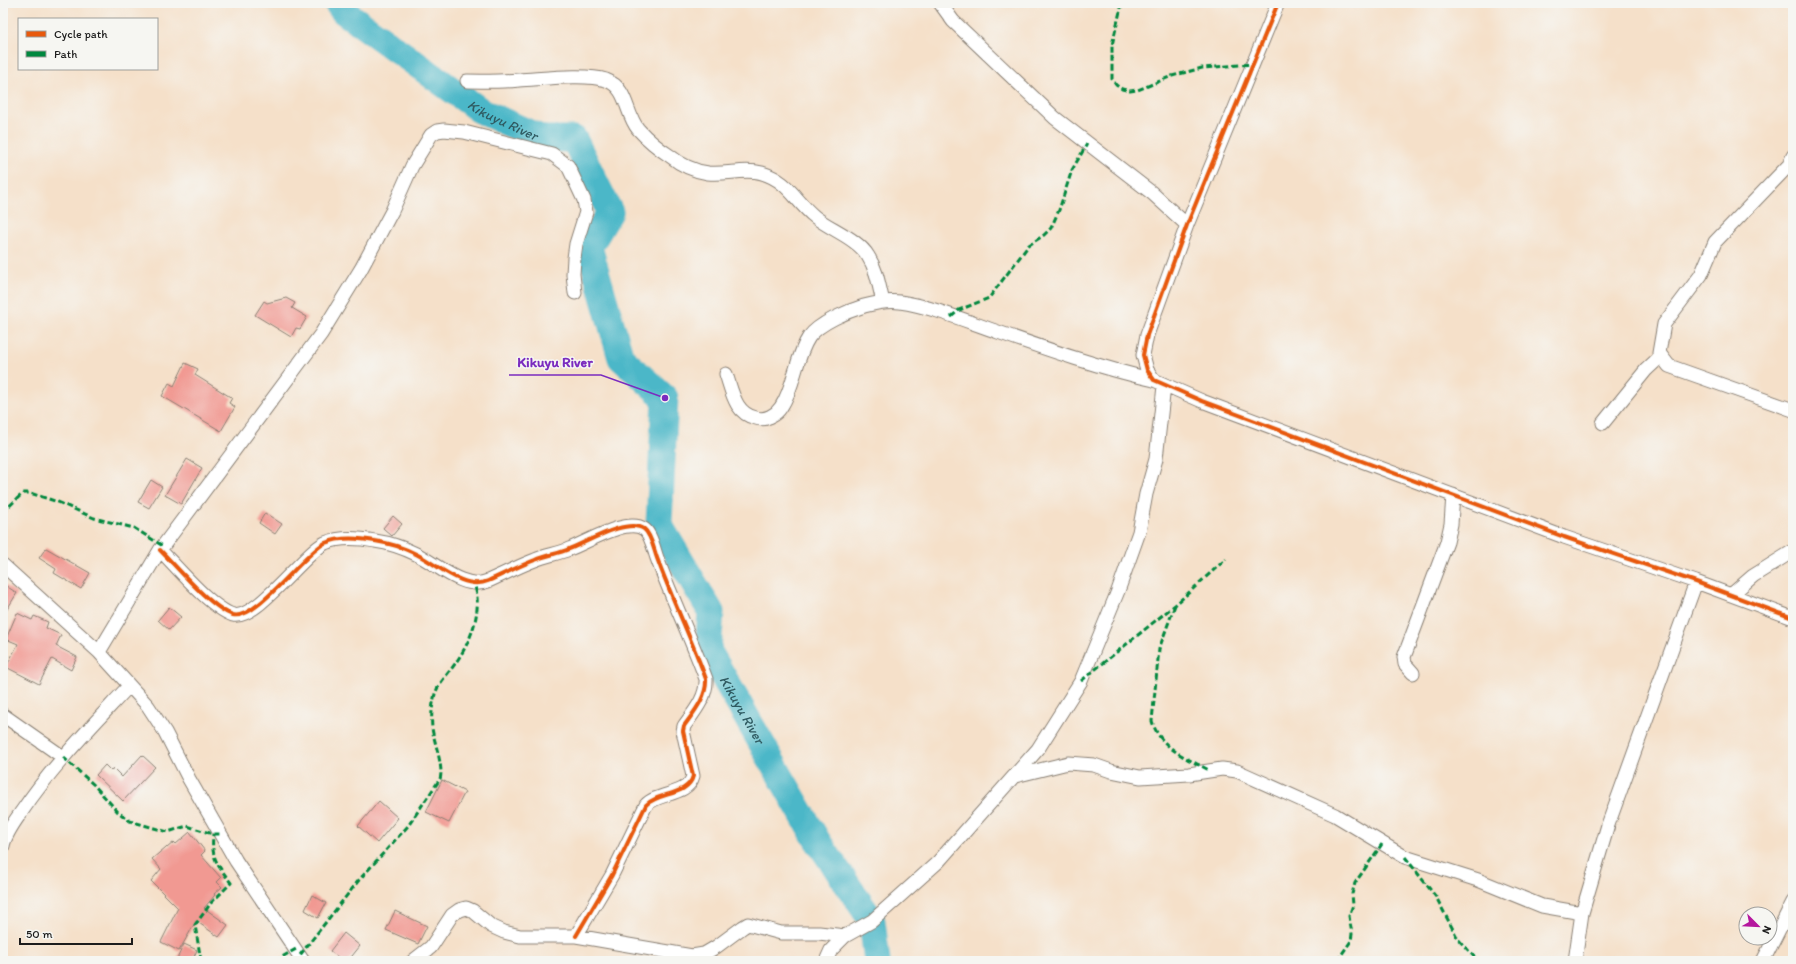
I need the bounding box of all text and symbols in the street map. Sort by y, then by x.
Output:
legend [18,18,158,70]
text: Cycle path [54,27,108,41]
text: Path [54,47,77,61]
water label: Kikuyu River [464,96,542,145]
callout: Kikuyu River [509,349,601,375]
text: Kikuyu River [517,354,593,371]
water label: Kikuyu River [716,673,769,748]
north arrow [1738,906,1778,946]
scale bar [20,920,132,946]
text: N [1759,924,1774,936]
text: 50 m [26,927,52,941]

